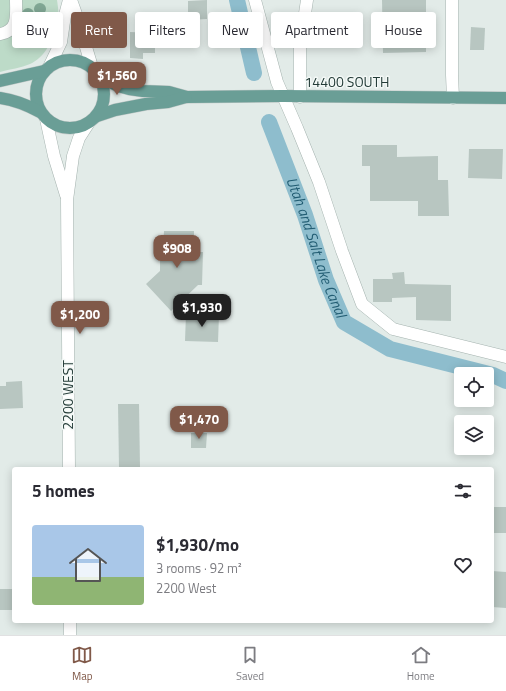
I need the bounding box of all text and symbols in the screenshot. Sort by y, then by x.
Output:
chip: Buy [12,12,63,48]
chip: Rent [71,12,127,48]
chip: Filters [135,12,200,48]
chip: New [208,12,263,48]
chip: Apartment [271,12,363,48]
chip: House [371,12,436,48]
pin: $1,560 [84,62,150,96]
text: $1,560 [97,65,137,85]
street label: 14400 SOUTH [305,71,389,92]
water label: Utah and Salt Lake Canal [280,174,353,323]
pin: $908 [153,235,201,269]
text: $908 [162,238,192,258]
pin: $1,930 [169,294,235,328]
text: $1,930 [182,297,222,317]
pin: $1,200 [47,301,113,335]
text: $1,200 [60,304,100,324]
street label: 2200 WEST [57,360,78,430]
map controls [454,367,494,455]
button: locate [454,367,494,407]
pin: $1,470 [166,406,232,440]
text: $1,470 [179,409,219,429]
button: layers [454,415,494,455]
text: 5 homes [32,478,95,504]
icon: filters [452,480,474,502]
text: $1,930/mo [156,532,239,558]
icon: home [64,541,112,589]
icon: heart [452,554,474,576]
text: 3 rooms · 92 m² [156,558,242,578]
text: 2200 West [156,578,216,598]
tab: Map [71,644,93,684]
tab: Saved [236,644,264,684]
tab: Home [407,644,435,684]

